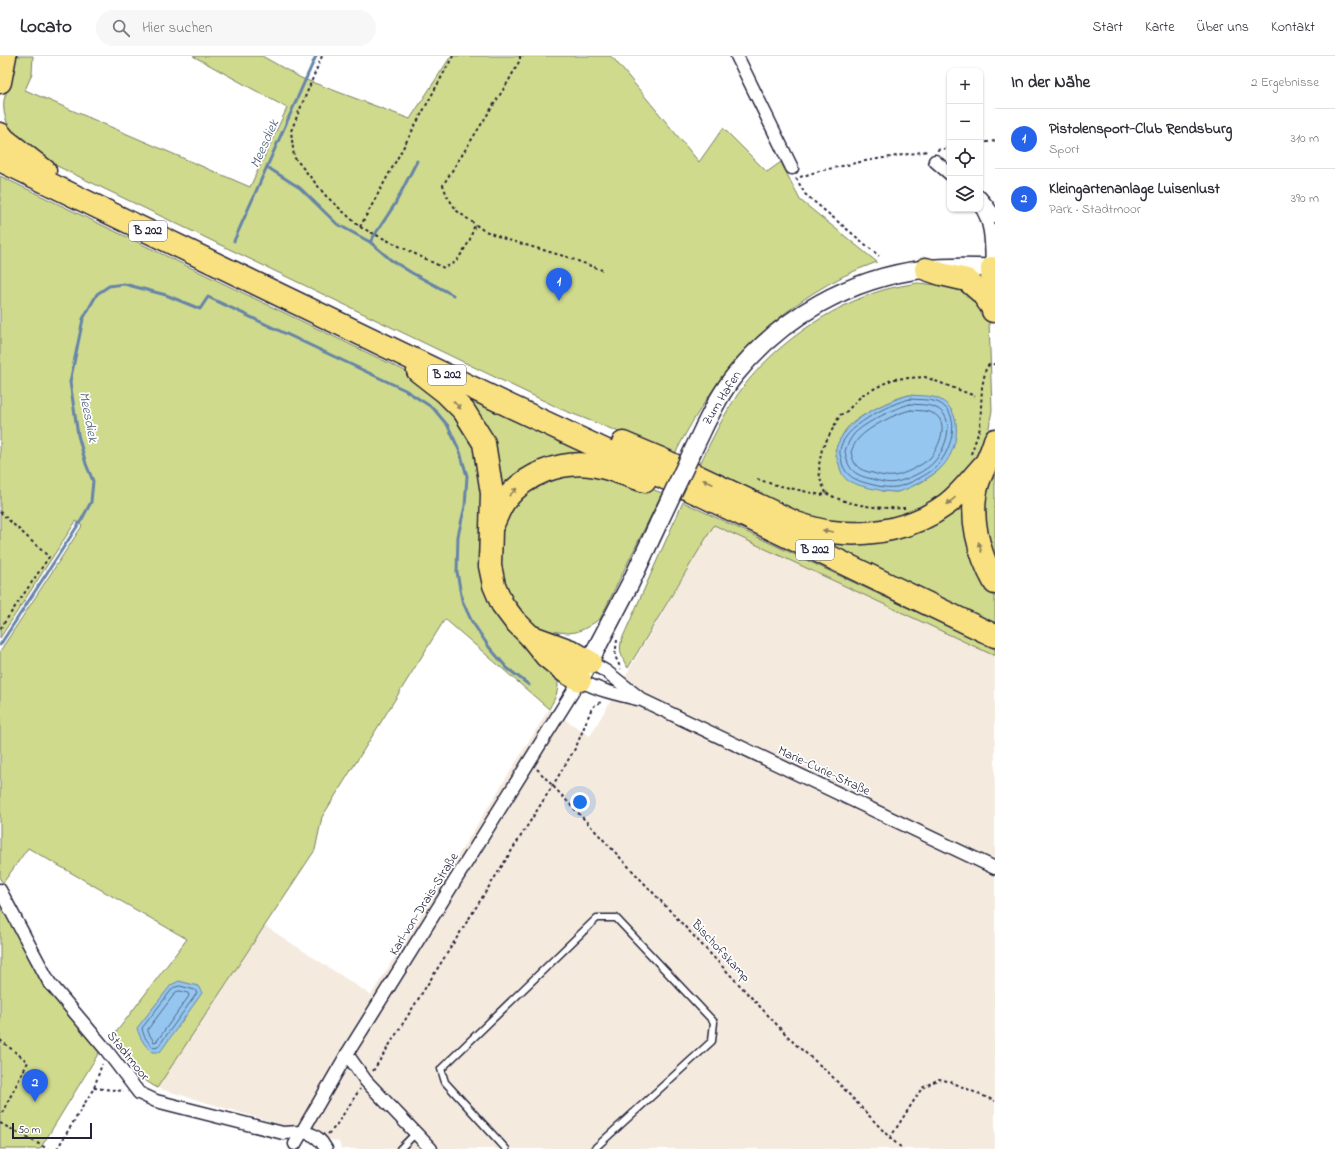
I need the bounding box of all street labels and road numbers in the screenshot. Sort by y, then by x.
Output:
road number: B 202 [129,221,167,241]
road number: B 202 [428,365,466,385]
street label: Zum Hafen [698,367,746,429]
road number: B 202 [796,540,834,560]
street label: Marie-Curie-Straße [775,741,873,801]
street label: Karl-von-Drais-Straße [385,849,463,959]
street label: Bischofskamp [686,915,755,986]
street label: Stadtmoor [102,1027,155,1086]

